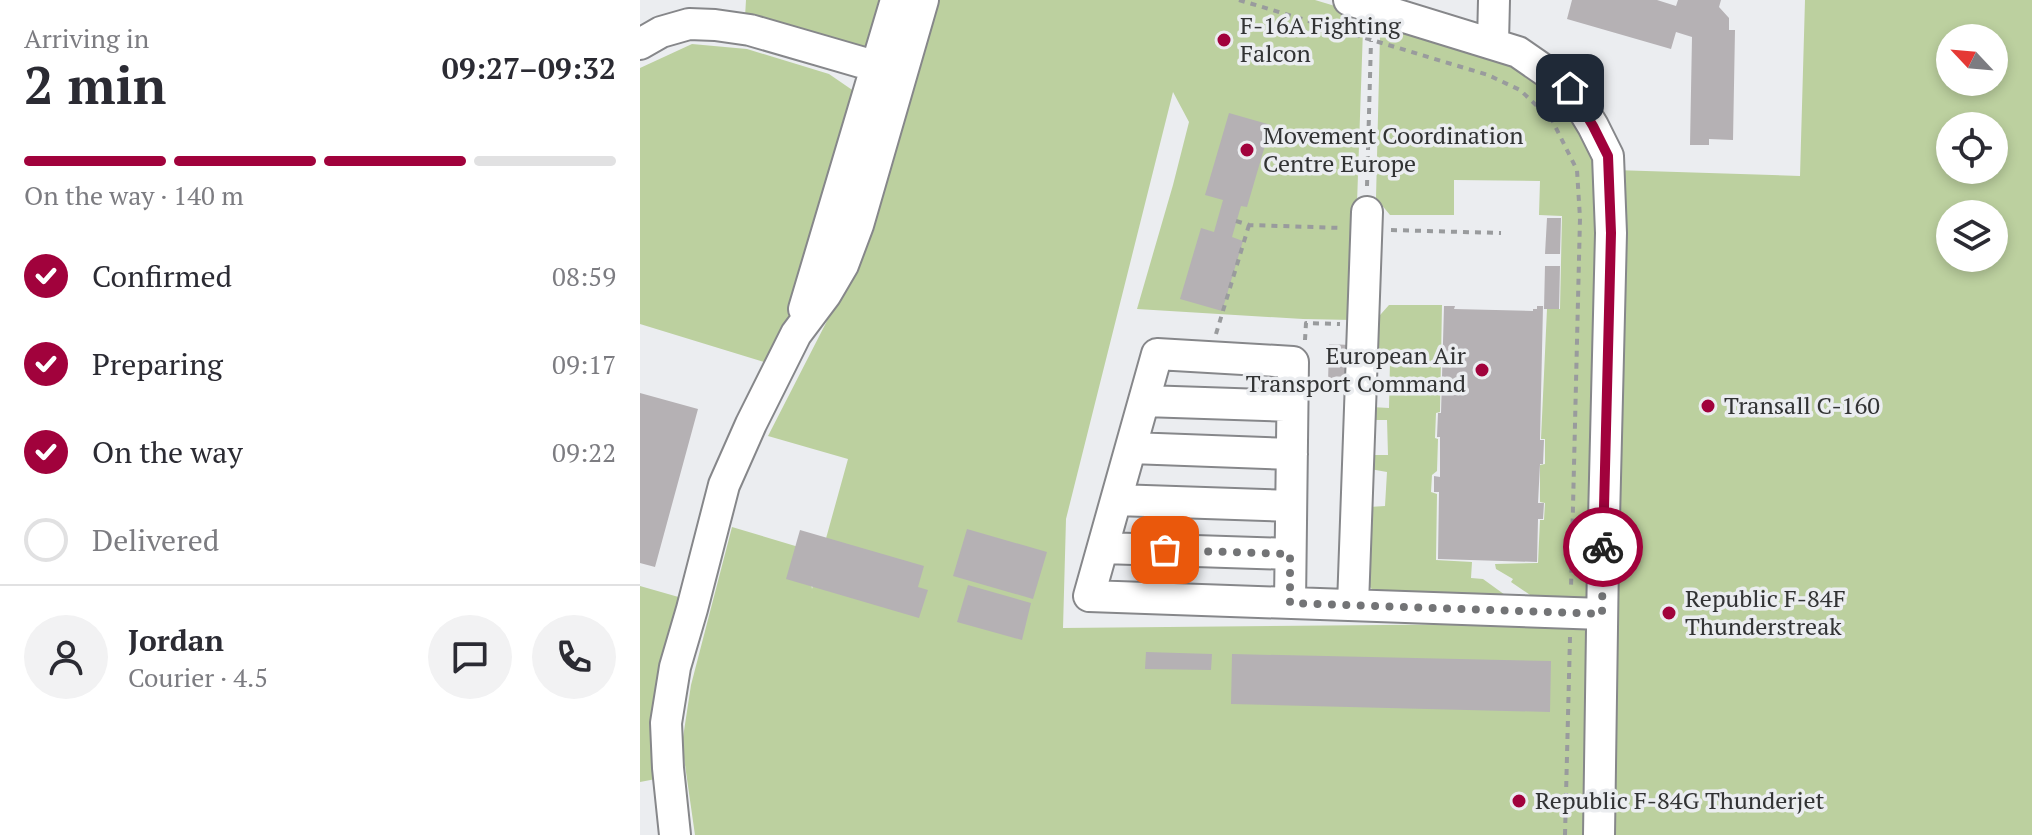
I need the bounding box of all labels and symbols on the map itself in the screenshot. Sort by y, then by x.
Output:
place label: F-16A Fighting Falcon [1240,9,1401,69]
north arrow [1936,24,2008,96]
marker: F-16A Fighting Falcon [1215,31,1233,49]
pin [1536,54,1604,122]
place label: Movement Coordination Centre Europe [1263,119,1523,179]
marker: Movement Coordination Centre Europe [1238,141,1256,159]
place label: European Air Transport Command [1246,339,1467,399]
marker: European Air Transport Command [1473,361,1491,379]
place label: Transall C-160 [1724,389,1880,421]
marker: Transall C-160 [1699,397,1717,415]
courier [1563,507,1643,587]
pin [1131,516,1199,584]
place label: Republic F-84F Thunderstreak [1685,582,1846,642]
marker: Republic F-84F Thunderstreak [1660,604,1678,622]
place label: Republic F-84G Thunderjet [1535,784,1825,816]
marker: Republic F-84G Thunderjet [1510,792,1528,810]

